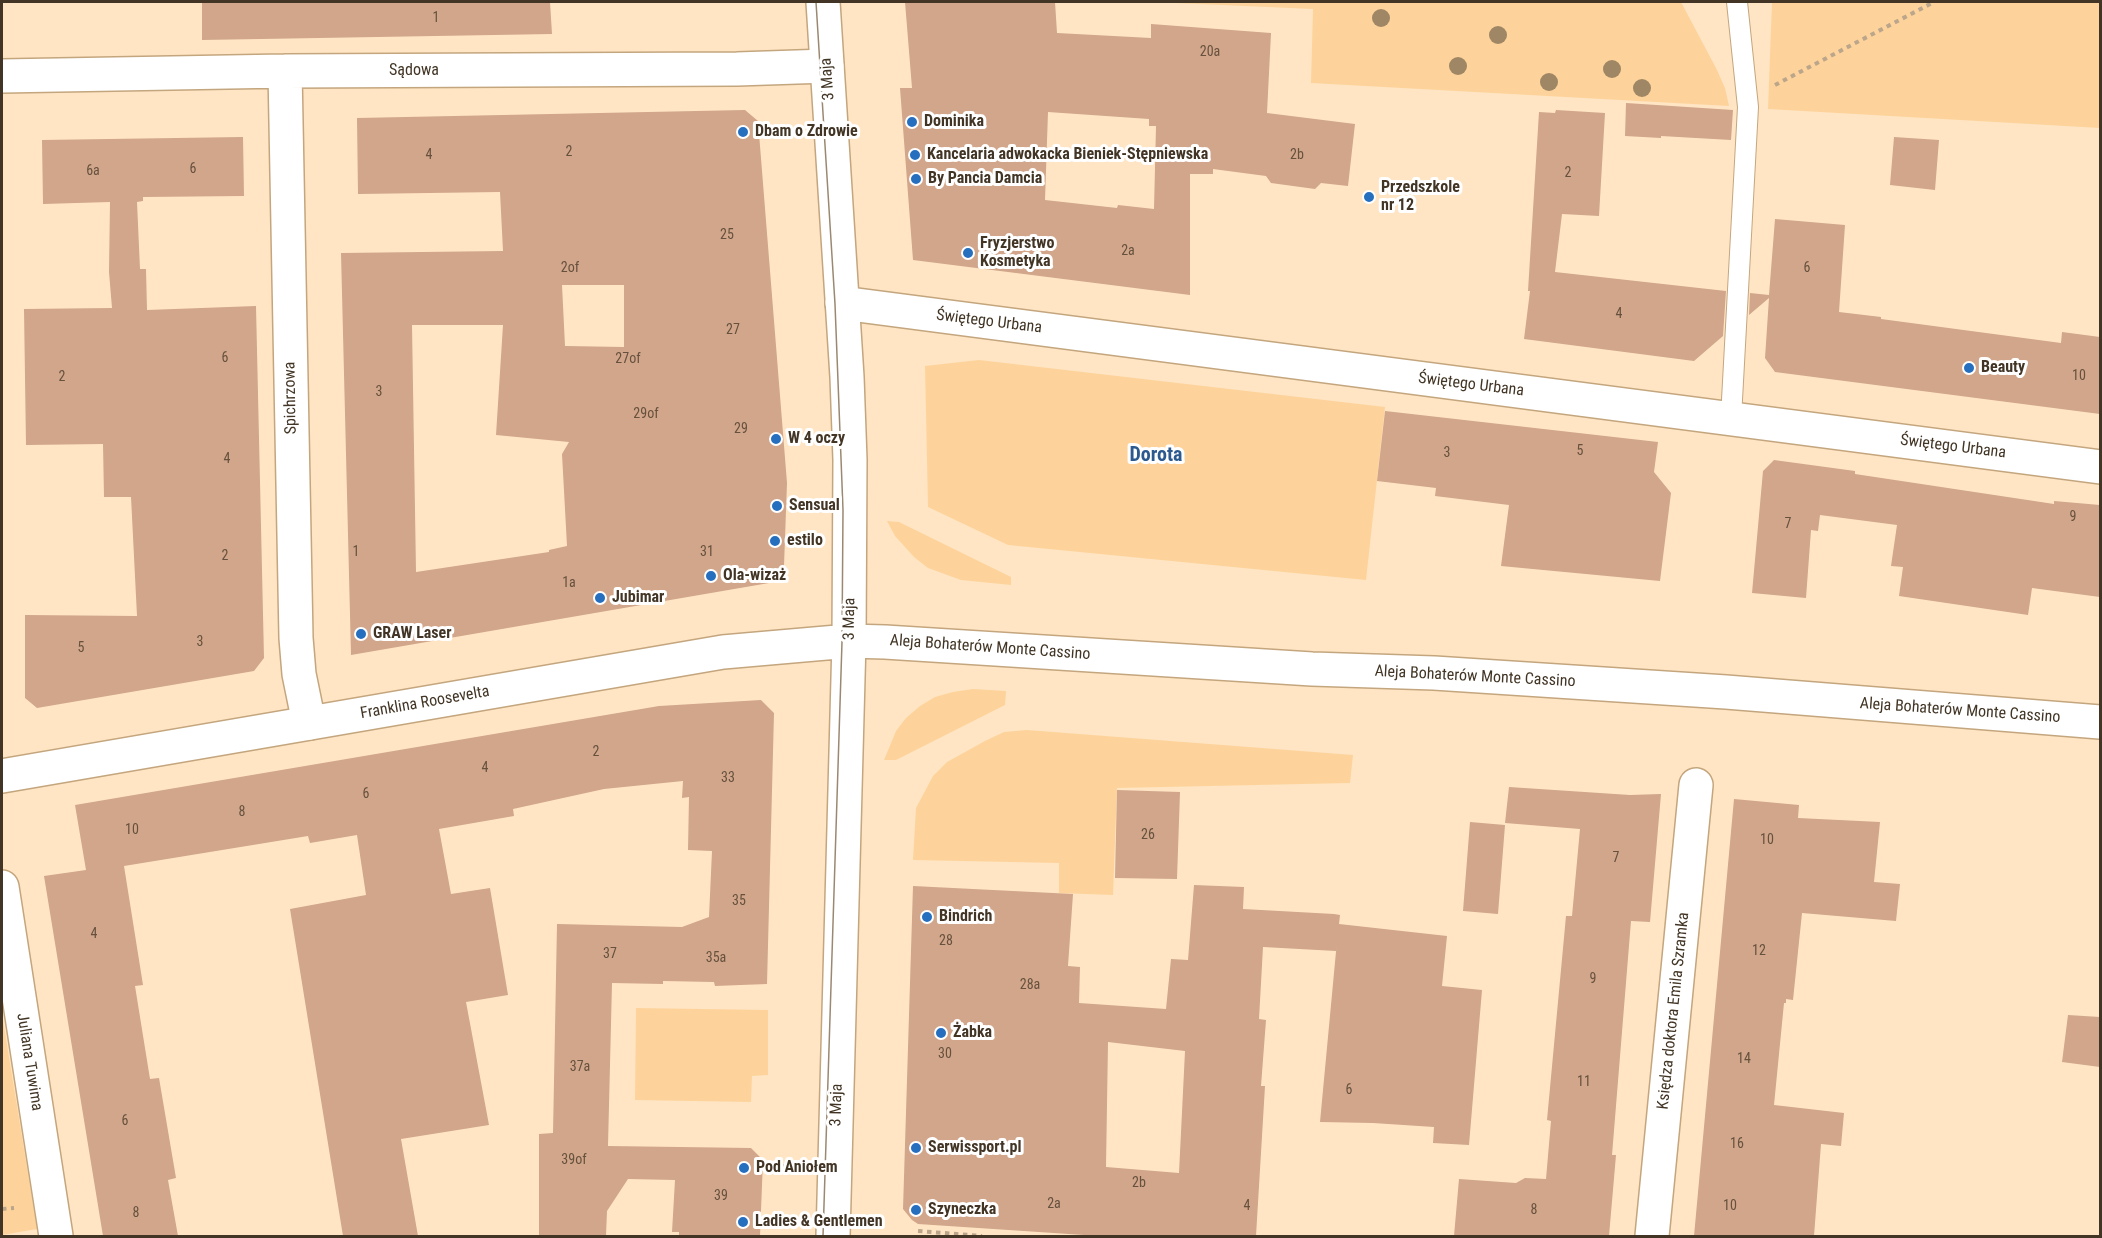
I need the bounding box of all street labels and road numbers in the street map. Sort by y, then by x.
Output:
street label: 3 Maja [817,57,839,101]
street label: Sądowa [389,61,439,81]
street label: Świętego Urbana [935,306,1043,338]
street label: Spichrzowa [281,361,301,435]
street label: Świętego Urbana [1417,369,1525,401]
street label: Świętego Urbana [1899,431,2007,463]
street label: 3 Maja [840,598,860,640]
street label: Aleja Bohaterów Monte Cassino [889,631,1091,665]
street label: Aleja Bohaterów Monte Cassino [1374,662,1576,692]
street label: Franklina Roosevelta [359,682,491,724]
street label: Aleja Bohaterów Monte Cassino [1859,694,2061,728]
street label: Księdza doktora Emila Szramka [1654,911,1694,1111]
street label: Juliana Tuwima [12,1012,46,1112]
street label: 3 Maja [827,1083,847,1127]

